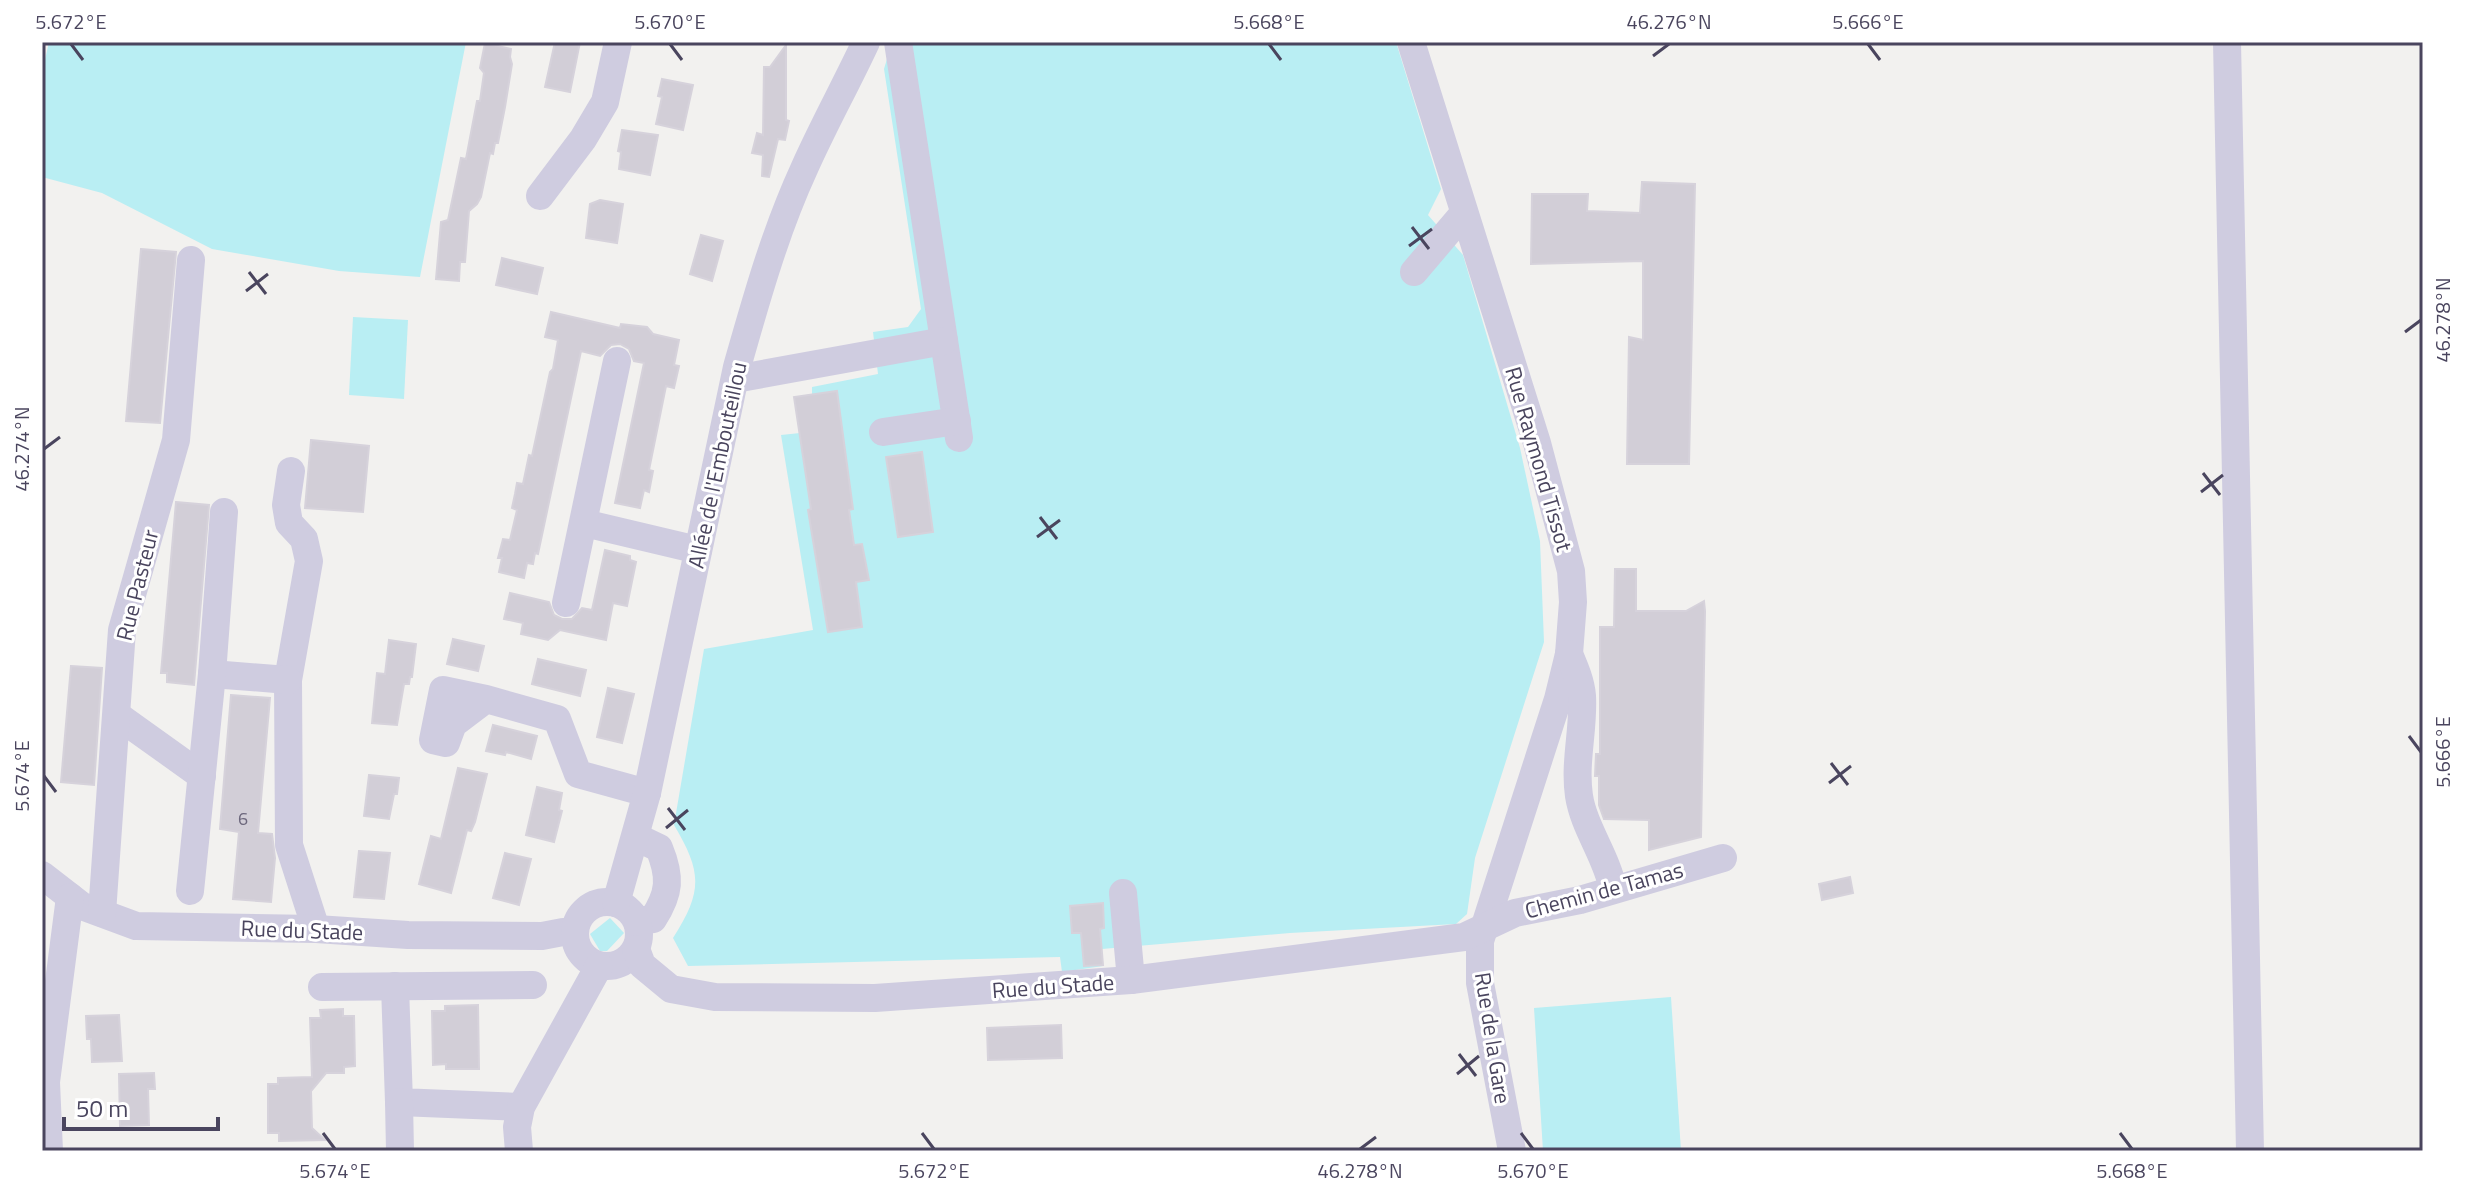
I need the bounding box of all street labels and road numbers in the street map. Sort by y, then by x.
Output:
street label: Allée de l'Embouteillou [679,359,755,571]
street label: Rue Raymond Tissot [1496,363,1582,556]
street label: Rue Pasteur [107,525,167,644]
street label: Chemin de Tamas [1521,853,1687,927]
street label: Rue du Stade [240,911,364,949]
street label: Rue du Stade [991,965,1115,1007]
street label: Rue de la Gare [1466,970,1520,1106]

